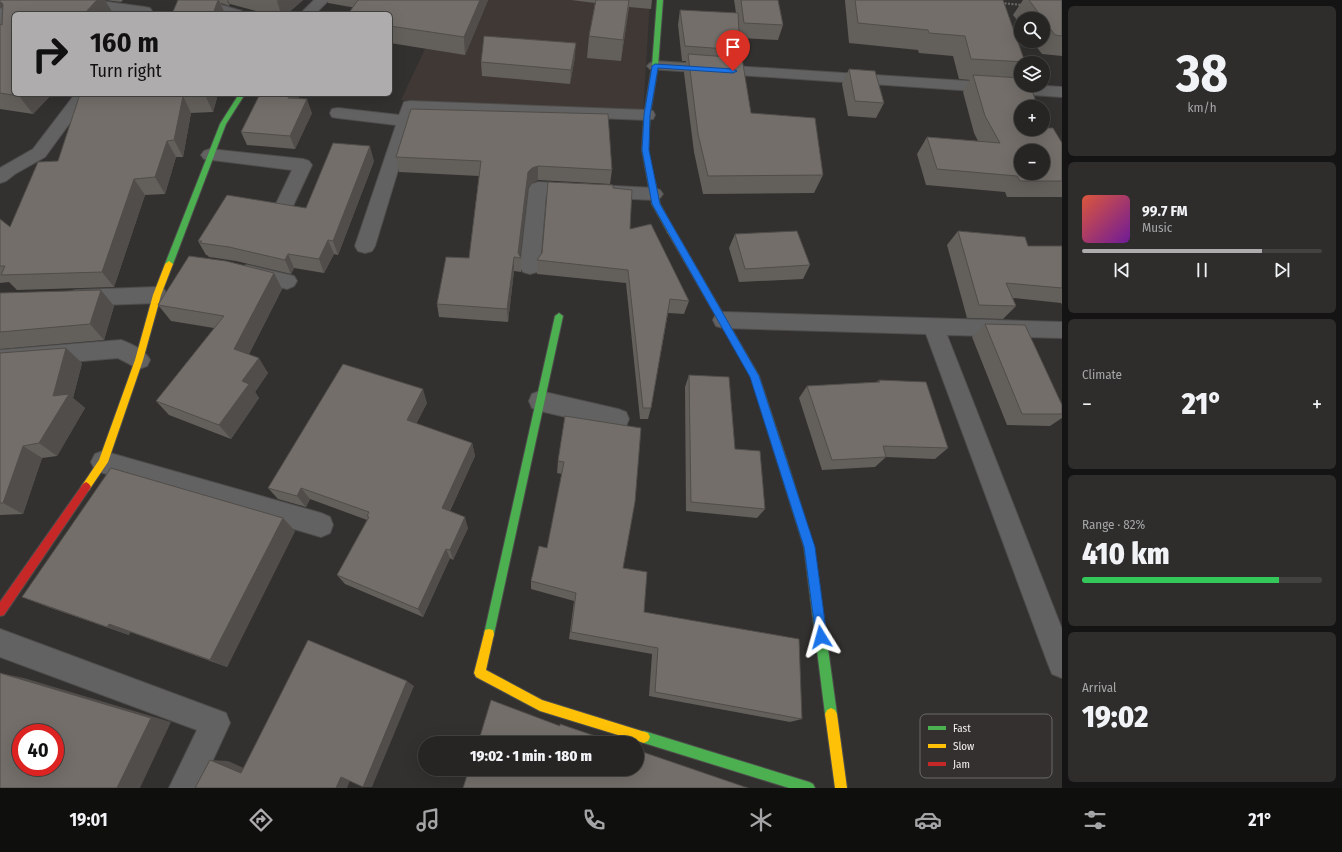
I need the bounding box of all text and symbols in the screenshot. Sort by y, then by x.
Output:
map controls [1014,12,1050,180]
button: search [1014,12,1050,48]
text: 160 m [90,26,159,59]
icon: right [24,28,76,80]
pin [716,30,750,71]
icon: arrive [722,36,744,58]
text: 38 [1176,42,1228,105]
button: layers [1014,56,1050,92]
text: Turn right [90,60,162,82]
button: + [1014,100,1050,136]
text: km/h [1188,100,1217,115]
button: − [1014,144,1050,180]
text: 99.7 FM [1142,202,1187,220]
text: Music [1142,220,1172,235]
icon: previous [1111,259,1133,281]
icon: pause [1191,259,1213,281]
icon: next [1271,259,1293,281]
text: Climate [1082,367,1122,382]
text: 21° [1182,386,1222,422]
text: − [1082,391,1092,418]
text: + [1312,391,1322,418]
text: Range · 82% [1082,517,1145,532]
text: 410 km [1082,536,1170,572]
position arrow [800,616,842,658]
text: Arrival [1082,680,1116,695]
text: 19:02 [1082,699,1148,735]
legend [920,714,1052,778]
text: Fast [953,722,971,735]
speed limit sign: 40 [12,724,64,776]
text: Slow [953,740,974,753]
text: 19:02 · 1 min · 180 m [470,747,592,765]
text: Jam [953,758,970,771]
icon: directions [247,806,275,834]
icon: music [414,806,442,834]
icon: phone [580,806,608,834]
icon: climate [747,806,775,834]
icon: car [914,806,942,834]
icon: filters [1081,806,1109,834]
text: 19:01 [69,809,108,831]
text: 21° [1248,809,1272,831]

